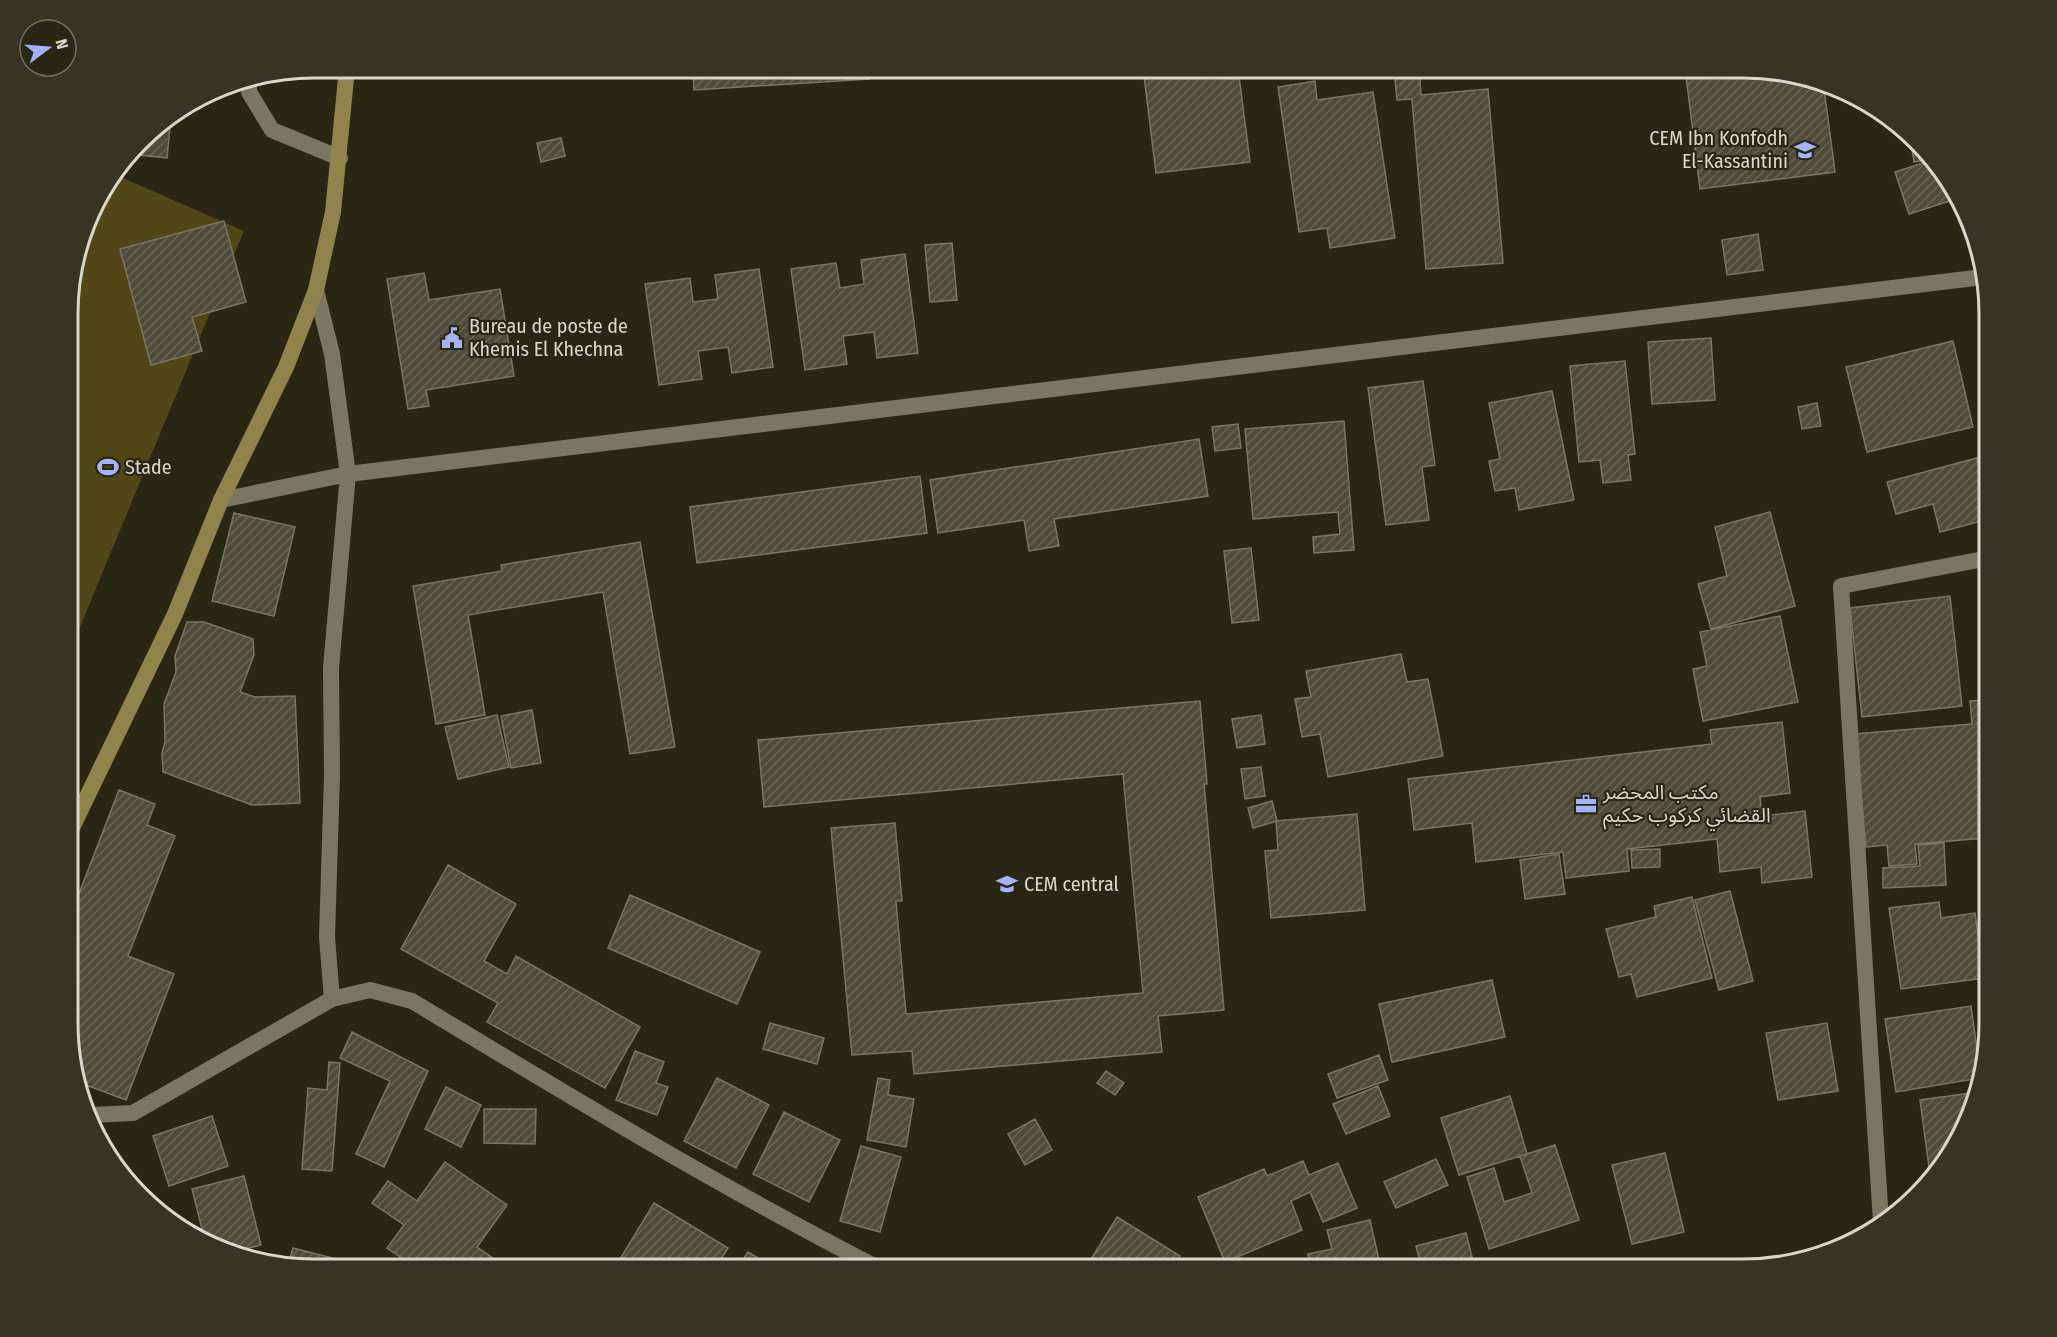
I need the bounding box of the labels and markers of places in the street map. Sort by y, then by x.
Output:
place label: CEM Ibn Konfodh El-Kassantini [1649,126,1788,173]
school or university icon: CEM Ibn Konfodh El-Kassantini [1793,138,1817,162]
place label: Bureau de poste de Khemis El Khechna [469,314,628,361]
public building icon: Bureau de poste de Khemis El Khechna [440,326,464,350]
sports icon: Stade [96,455,120,479]
place label: Stade [125,455,172,479]
place label: مكتب المحضر القضائي كركوب حكيم [1602,780,1771,831]
office icon: مكتب المحضر القضائي كركوب حكيم [1574,792,1598,816]
school or university icon: CEM central [995,872,1019,896]
place label: CEM central [1024,872,1119,896]

